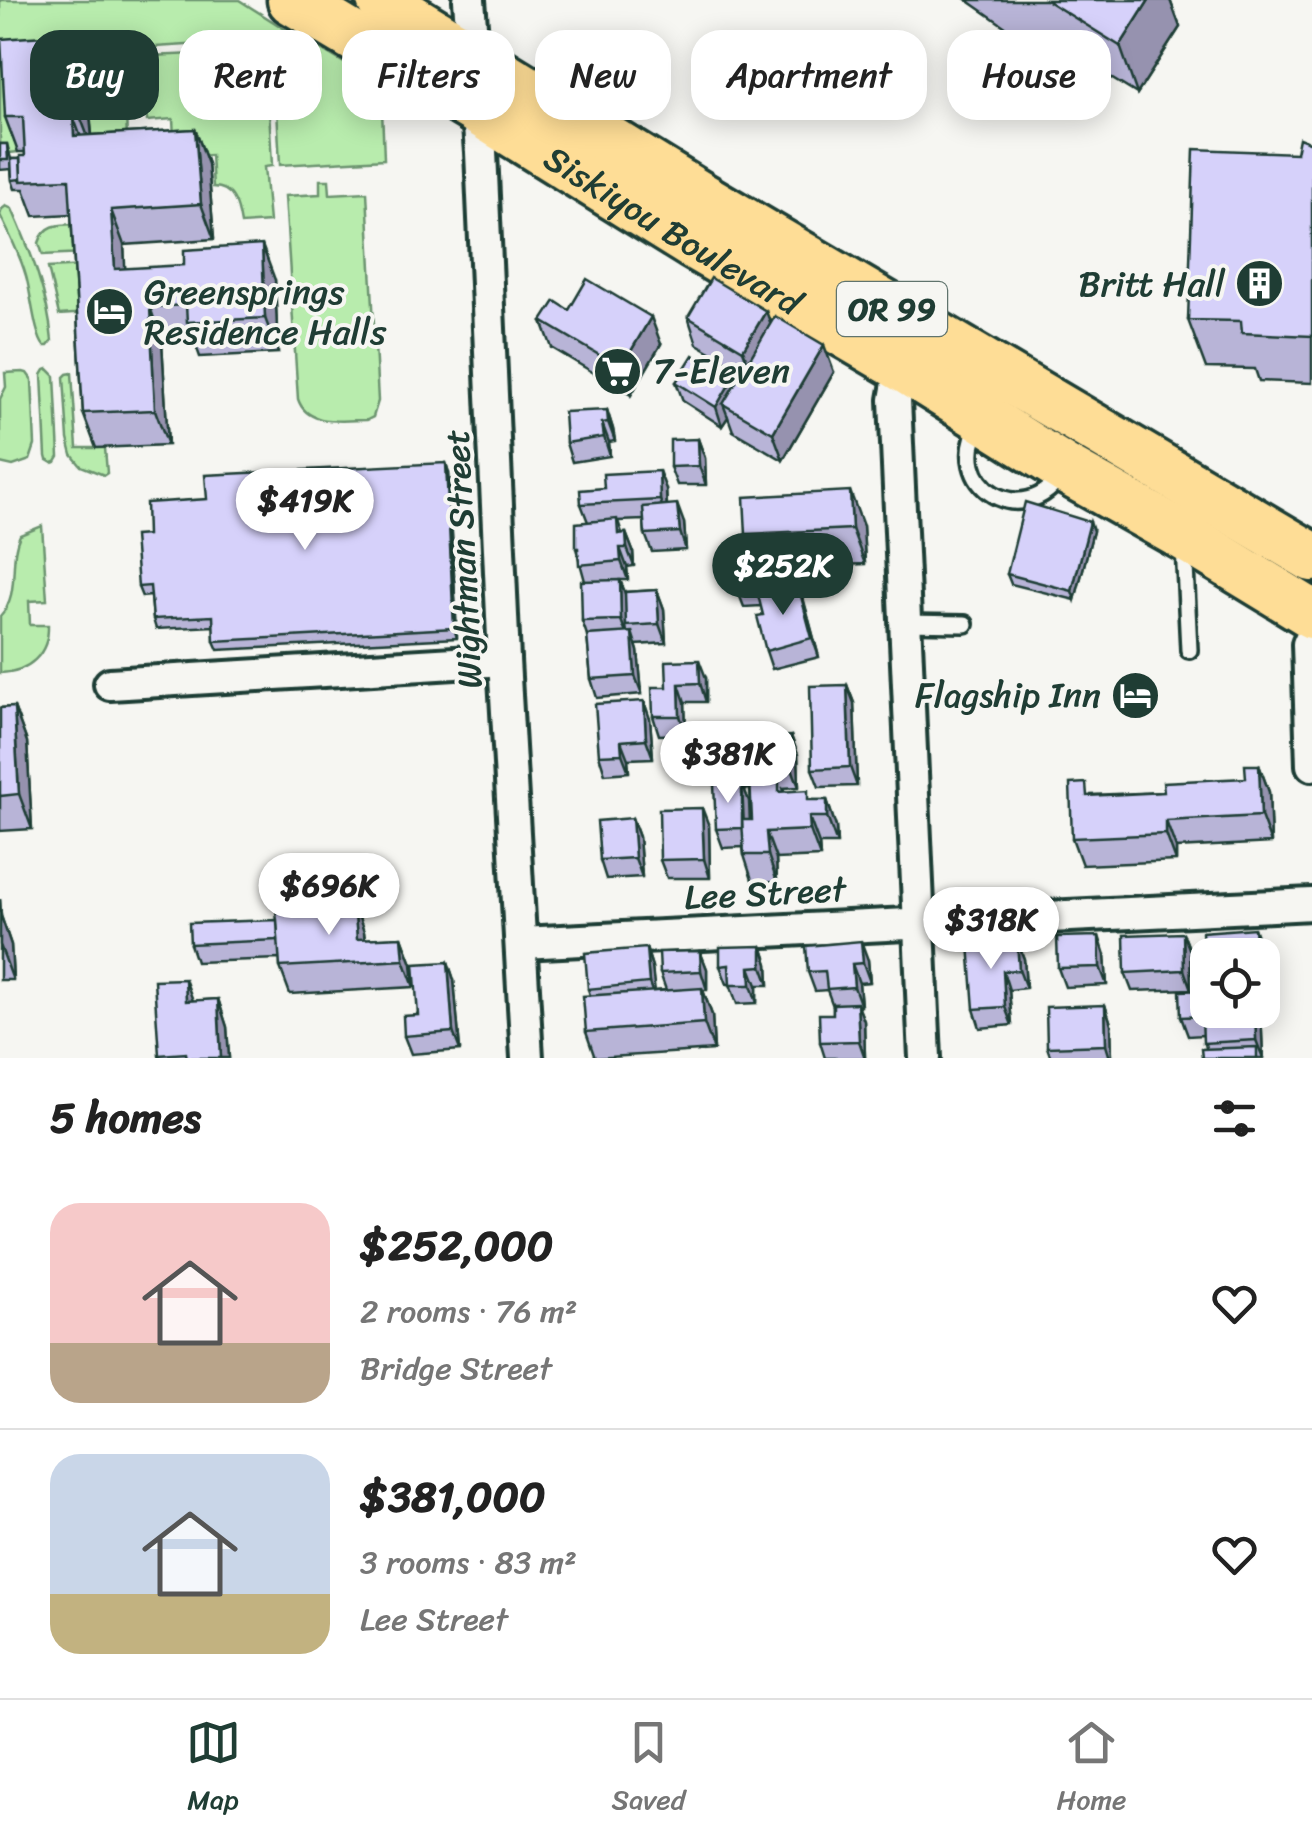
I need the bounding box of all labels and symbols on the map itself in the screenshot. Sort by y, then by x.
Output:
street label: Siskiyou Boulevard [531,128,816,334]
place label: Britt Hall [1079,253,1226,315]
building icon: Britt Hall [1234,258,1286,310]
place label: Greensprings Residence Halls [144,261,387,363]
road number: OR 99 [837,282,947,336]
hotel icon: Greensprings Residence Halls [83,286,135,338]
place label: 7-Eleven [653,340,790,402]
supermarket icon: 7-Eleven [592,345,644,397]
street label: Wightman Street [425,428,501,690]
pin: $419K [235,468,375,553]
pin: $252K [713,533,853,618]
place label: Flagship Inn [915,664,1101,726]
hotel icon: Flagship Inn [1110,669,1162,721]
pin: $381K [658,721,798,806]
pin: $696K [259,853,399,938]
street label: Lee Street [683,858,849,928]
pin: $318K [921,887,1061,972]

